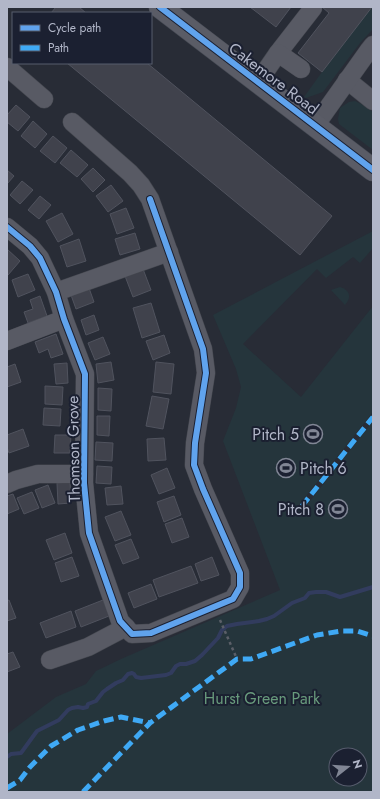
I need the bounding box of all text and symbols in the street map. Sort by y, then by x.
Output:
legend [12,12,152,64]
text: Cycle path [48,19,101,37]
street label: Cakemore Road [224,37,324,120]
text: Path [48,39,69,57]
street label: Thomson Grove [61,395,86,502]
place label: Pitch 5 [252,423,299,446]
sports icon: Pitch 5 [302,423,324,445]
sports icon: Pitch 6 [275,457,297,479]
place label: Pitch 6 [300,457,347,480]
place label: Pitch 8 [278,498,324,521]
sports icon: Pitch 8 [327,498,349,520]
park label: Hurst Green Park [204,687,321,710]
north arrow [328,747,368,787]
text: N [349,758,366,771]

